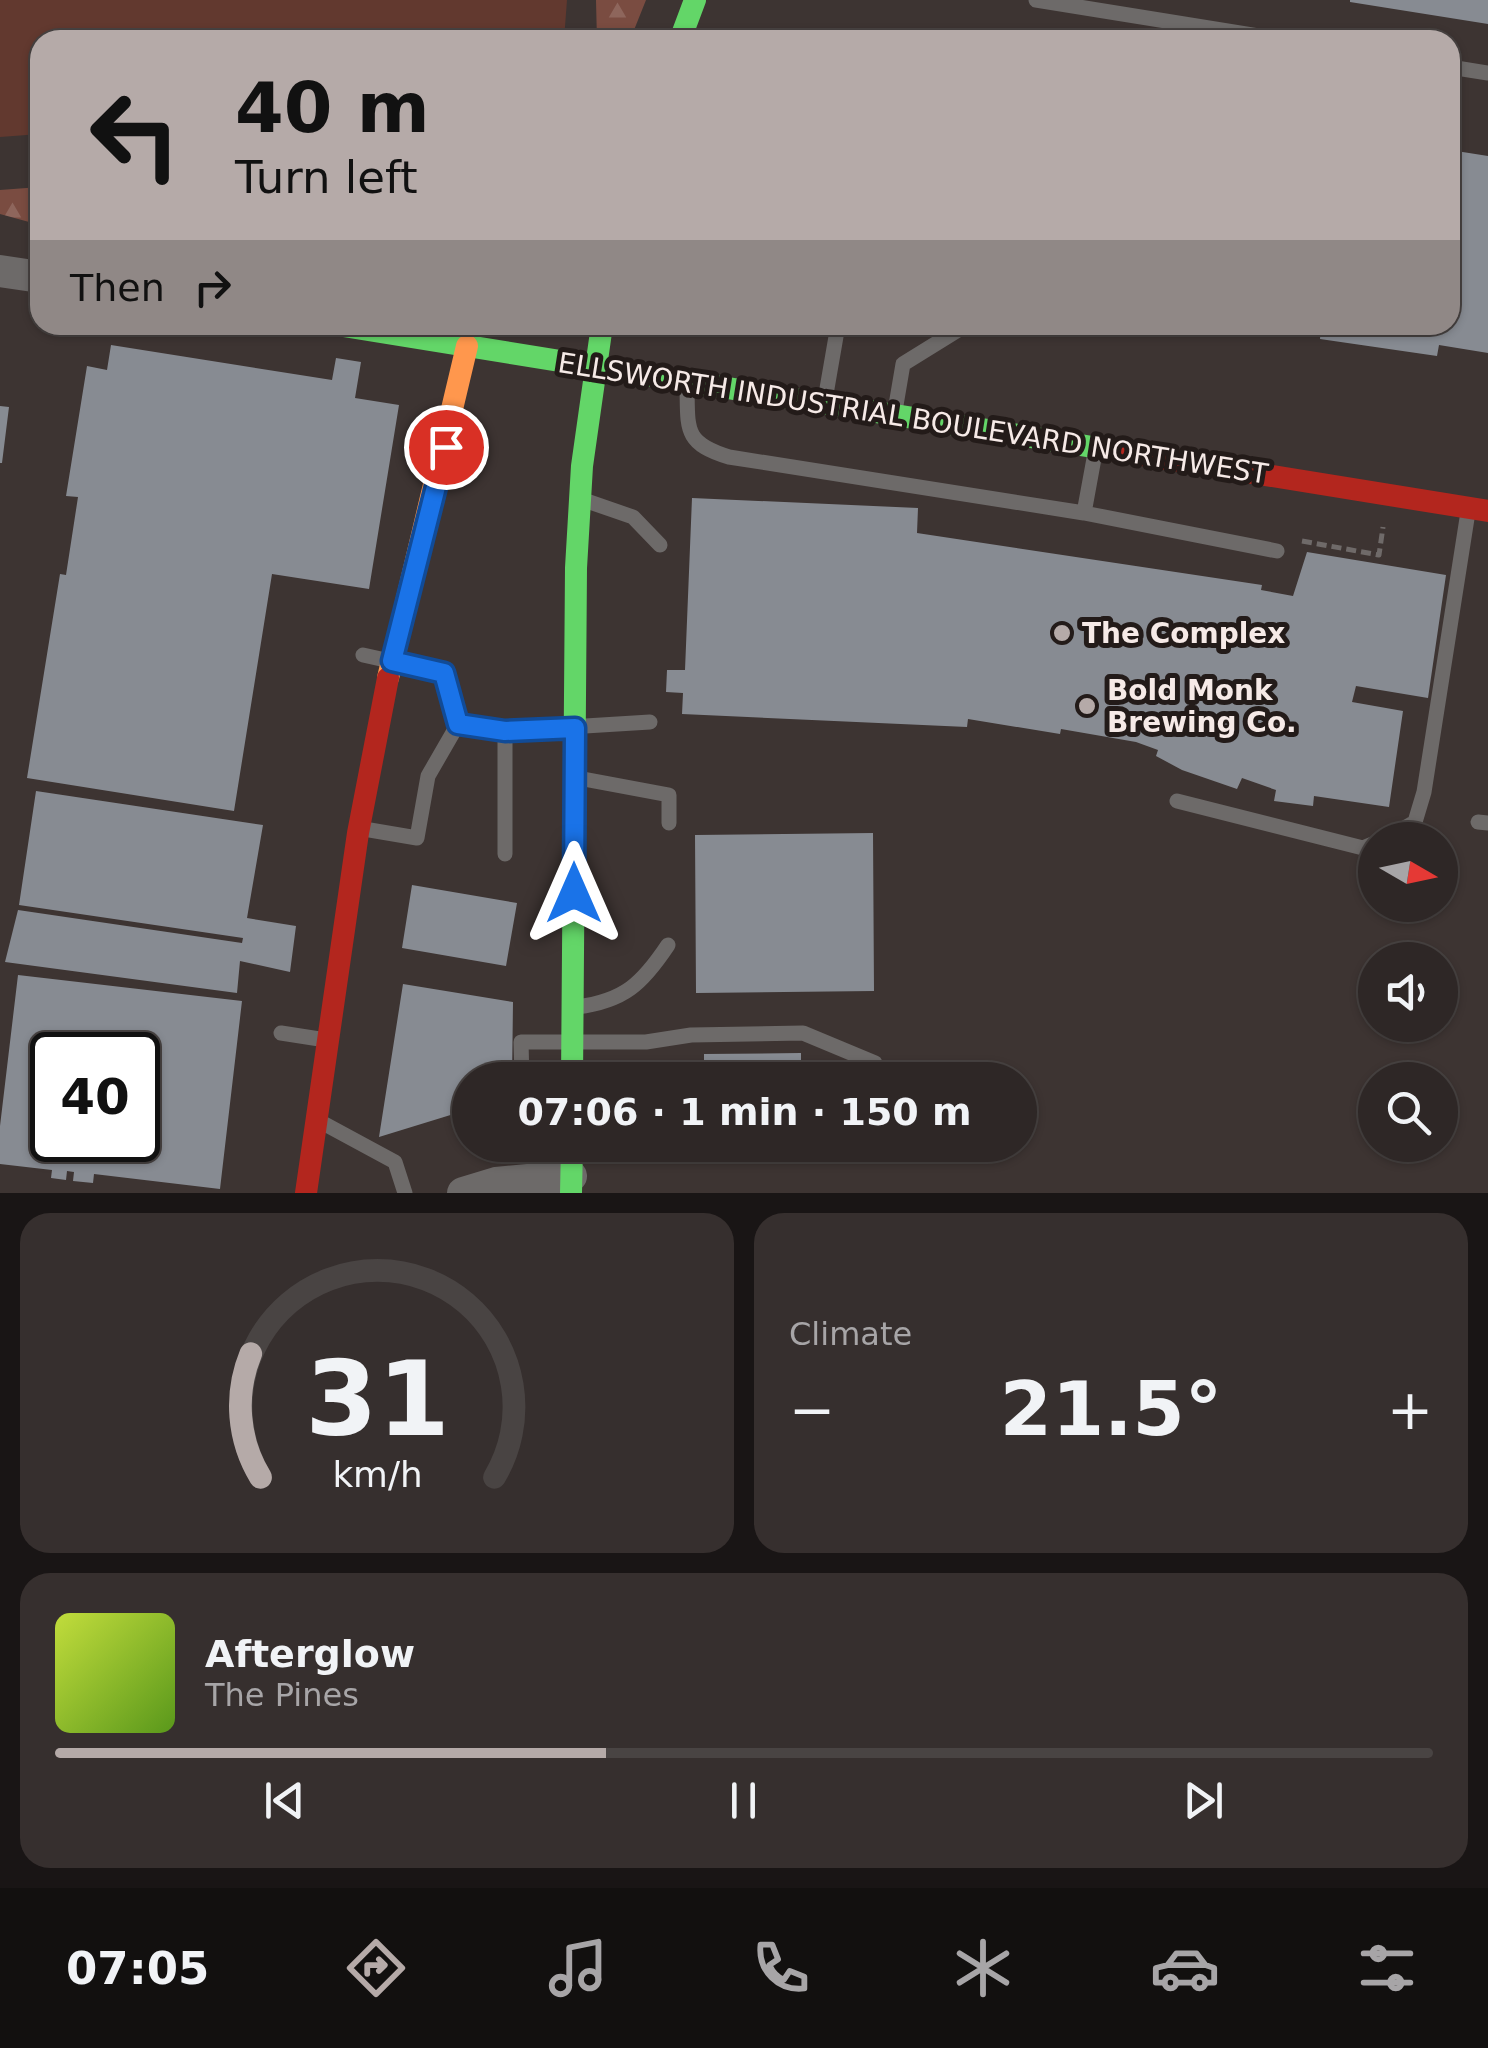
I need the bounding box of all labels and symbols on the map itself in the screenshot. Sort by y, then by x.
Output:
street label: ELLSWORTH INDUSTRIAL BOULEVARD NORTHWEST [556,346,1271,491]
pin [404,405,489,490]
place label: The Complex [1082,617,1285,650]
marker: The Complex [1051,622,1073,644]
place label: Bold Monk Brewing Co. [1107,674,1297,739]
marker: Bold Monk Brewing Co. [1076,695,1098,717]
north arrow [1358,822,1458,922]
position arrow [522,841,626,945]
speed limit sign: 40 [30,1032,160,1162]

